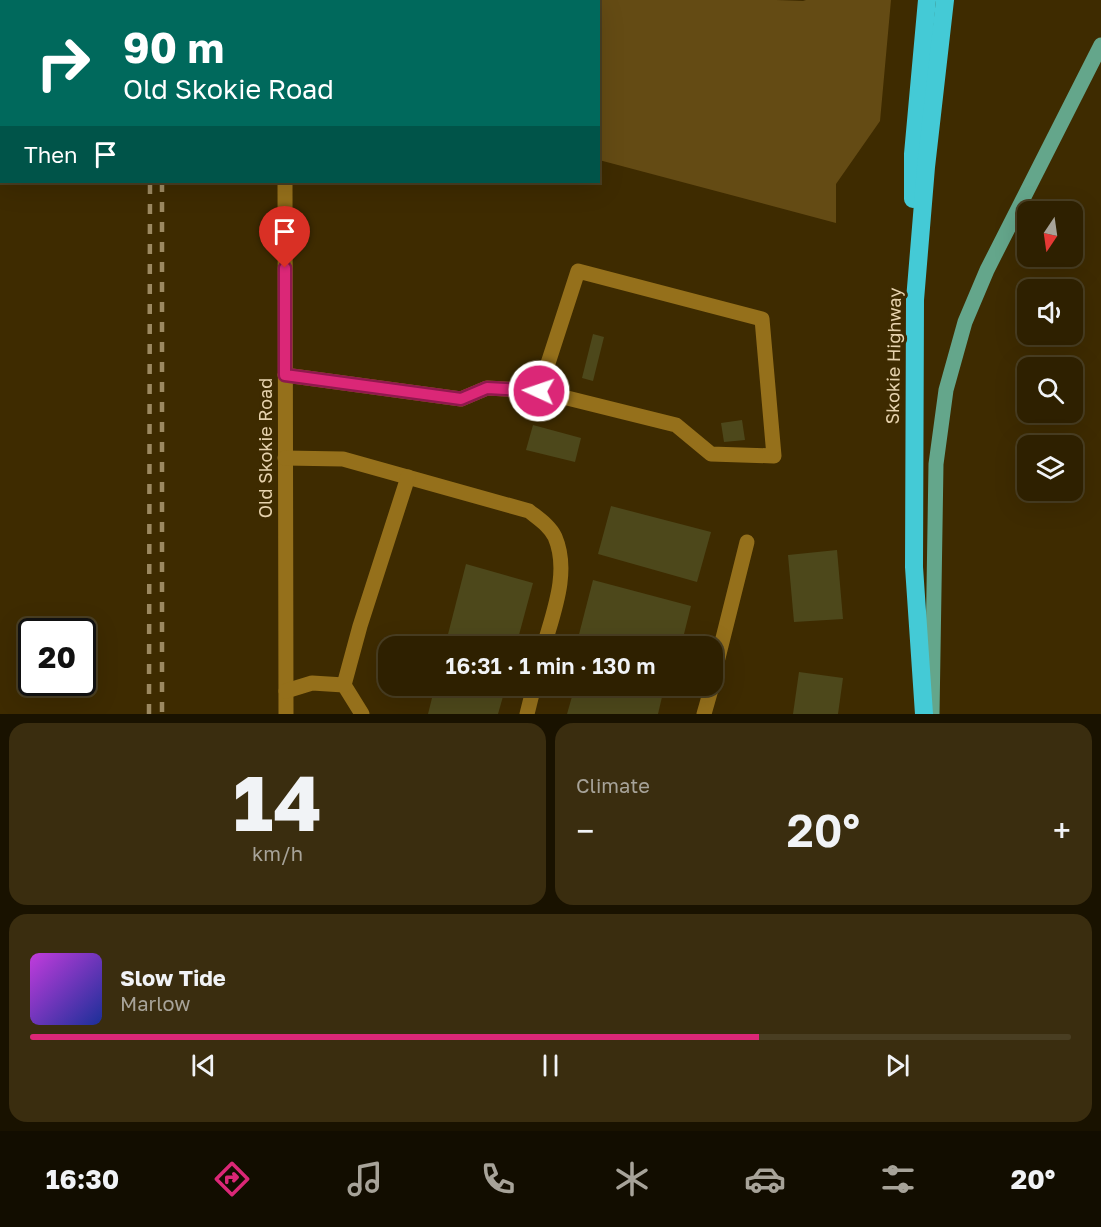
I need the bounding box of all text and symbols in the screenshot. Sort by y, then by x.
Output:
text: 90 m [123,22,224,72]
icon: right [24,24,102,102]
text: Old Skokie Road [123,73,334,105]
icon: arrive [89,138,122,171]
text: Then [24,141,77,168]
north arrow [1017,201,1083,267]
map controls [1017,201,1083,501]
pin [259,206,310,268]
icon: arrive [268,215,301,248]
button: sound [1017,279,1083,345]
street label: Skokie Highway [881,287,905,424]
button: search [1017,357,1083,423]
position arrow [507,359,571,423]
street label: Old Skokie Road [254,378,276,518]
button: layers [1017,435,1083,501]
speed limit sign: 20 [18,618,96,696]
text: 16:31 · 1 min · 130 m [446,652,655,679]
text: 14 [233,755,322,848]
text: Climate [576,773,650,797]
text: 20° [787,803,860,857]
text: − [576,811,594,850]
text: + [1053,811,1071,850]
text: km/h [252,841,303,865]
text: Slow Tide [120,964,226,991]
text: Marlow [120,991,191,1015]
icon: previous [187,1049,220,1082]
icon: pause [534,1049,567,1082]
icon: next [881,1049,914,1082]
icon: directions [211,1158,253,1200]
icon: music [344,1158,386,1200]
icon: phone [477,1158,519,1200]
icon: climate [611,1158,653,1200]
icon: car [744,1158,786,1200]
icon: filters [877,1158,919,1200]
text: 16:30 [46,1163,119,1195]
text: 20° [1011,1163,1055,1195]

